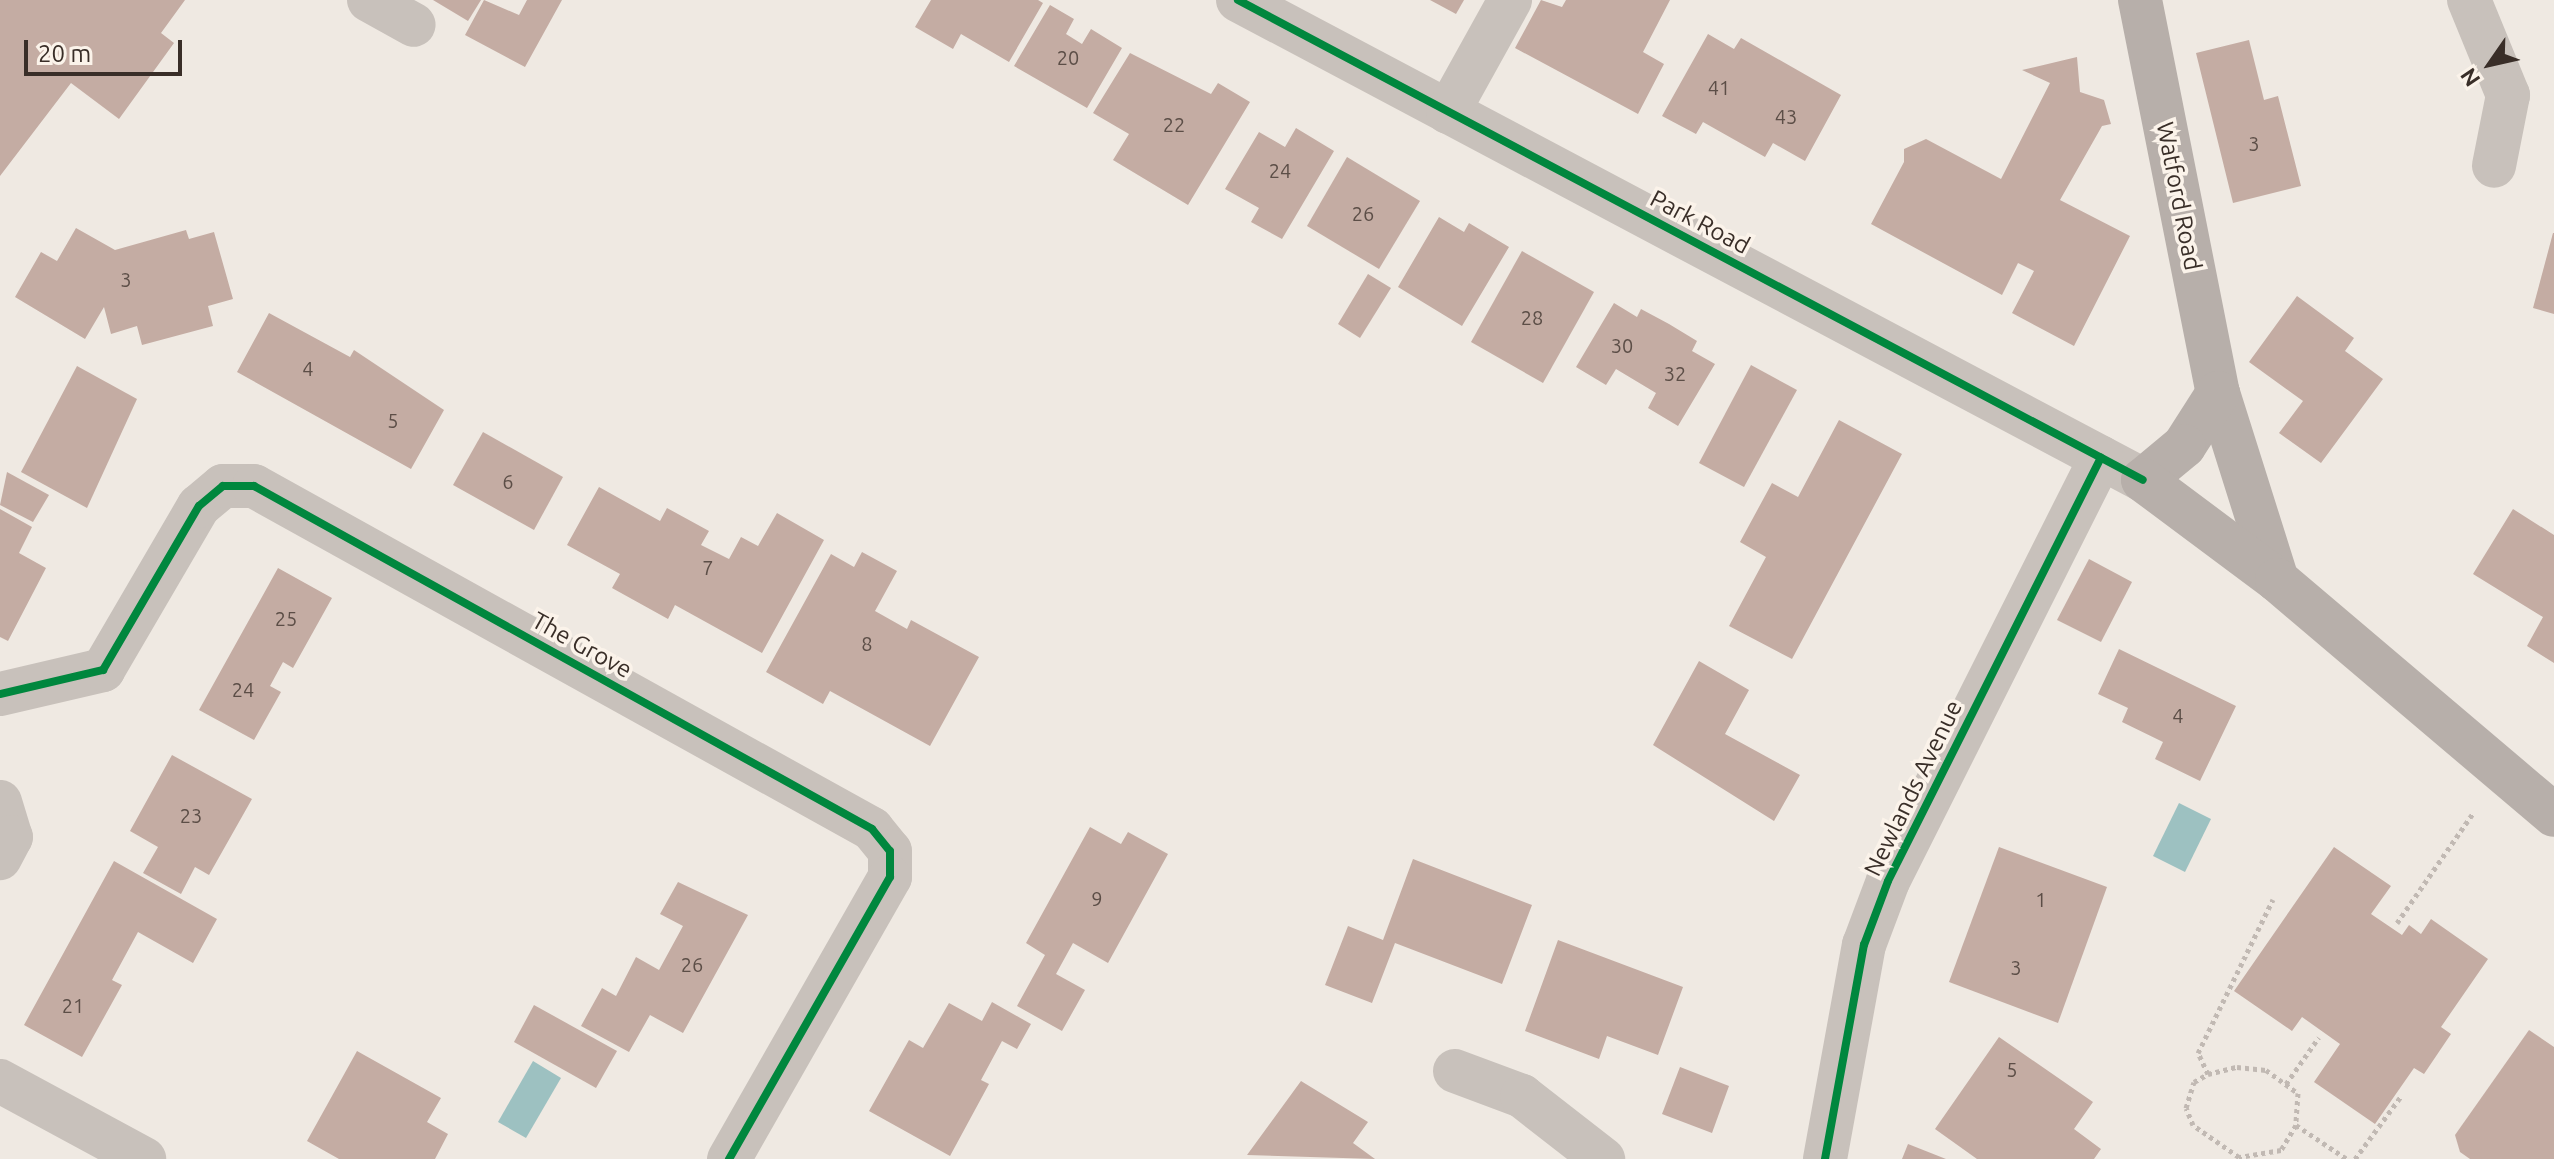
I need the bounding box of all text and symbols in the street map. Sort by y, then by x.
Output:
scale bar [28,24,186,74]
north arrow [2450,24,2530,104]
text: 20 m [38,40,91,67]
house number: 20 [1057,45,1079,69]
text: N [2455,64,2485,92]
house number: 41 [1708,75,1730,99]
house number: 43 [1775,104,1797,128]
house number: 22 [1163,112,1185,136]
street label: Watford Road [2150,119,2208,273]
house number: 3 [2248,131,2260,155]
house number: 24 [1269,158,1291,182]
street label: Park Road [1645,184,1755,260]
house number: 26 [1352,201,1374,225]
house number: 3 [120,267,132,291]
house number: 28 [1521,305,1543,329]
house number: 30 [1611,333,1633,357]
house number: 4 [302,356,314,380]
house number: 32 [1664,361,1686,385]
house number: 5 [387,408,399,432]
house number: 6 [502,469,514,493]
house number: 7 [702,555,714,579]
house number: 25 [275,606,297,630]
street label: The Grove [527,606,637,684]
house number: 8 [861,631,873,655]
house number: 24 [232,677,254,701]
street label: Newlands Avenue [1858,695,1968,881]
house number: 4 [2172,703,2184,727]
house number: 23 [180,803,202,827]
house number: 9 [1091,886,1103,910]
house number: 1 [2035,887,2047,911]
house number: 26 [681,952,703,976]
house number: 3 [2010,955,2022,979]
house number: 21 [62,993,84,1017]
house number: 5 [2006,1057,2018,1081]

